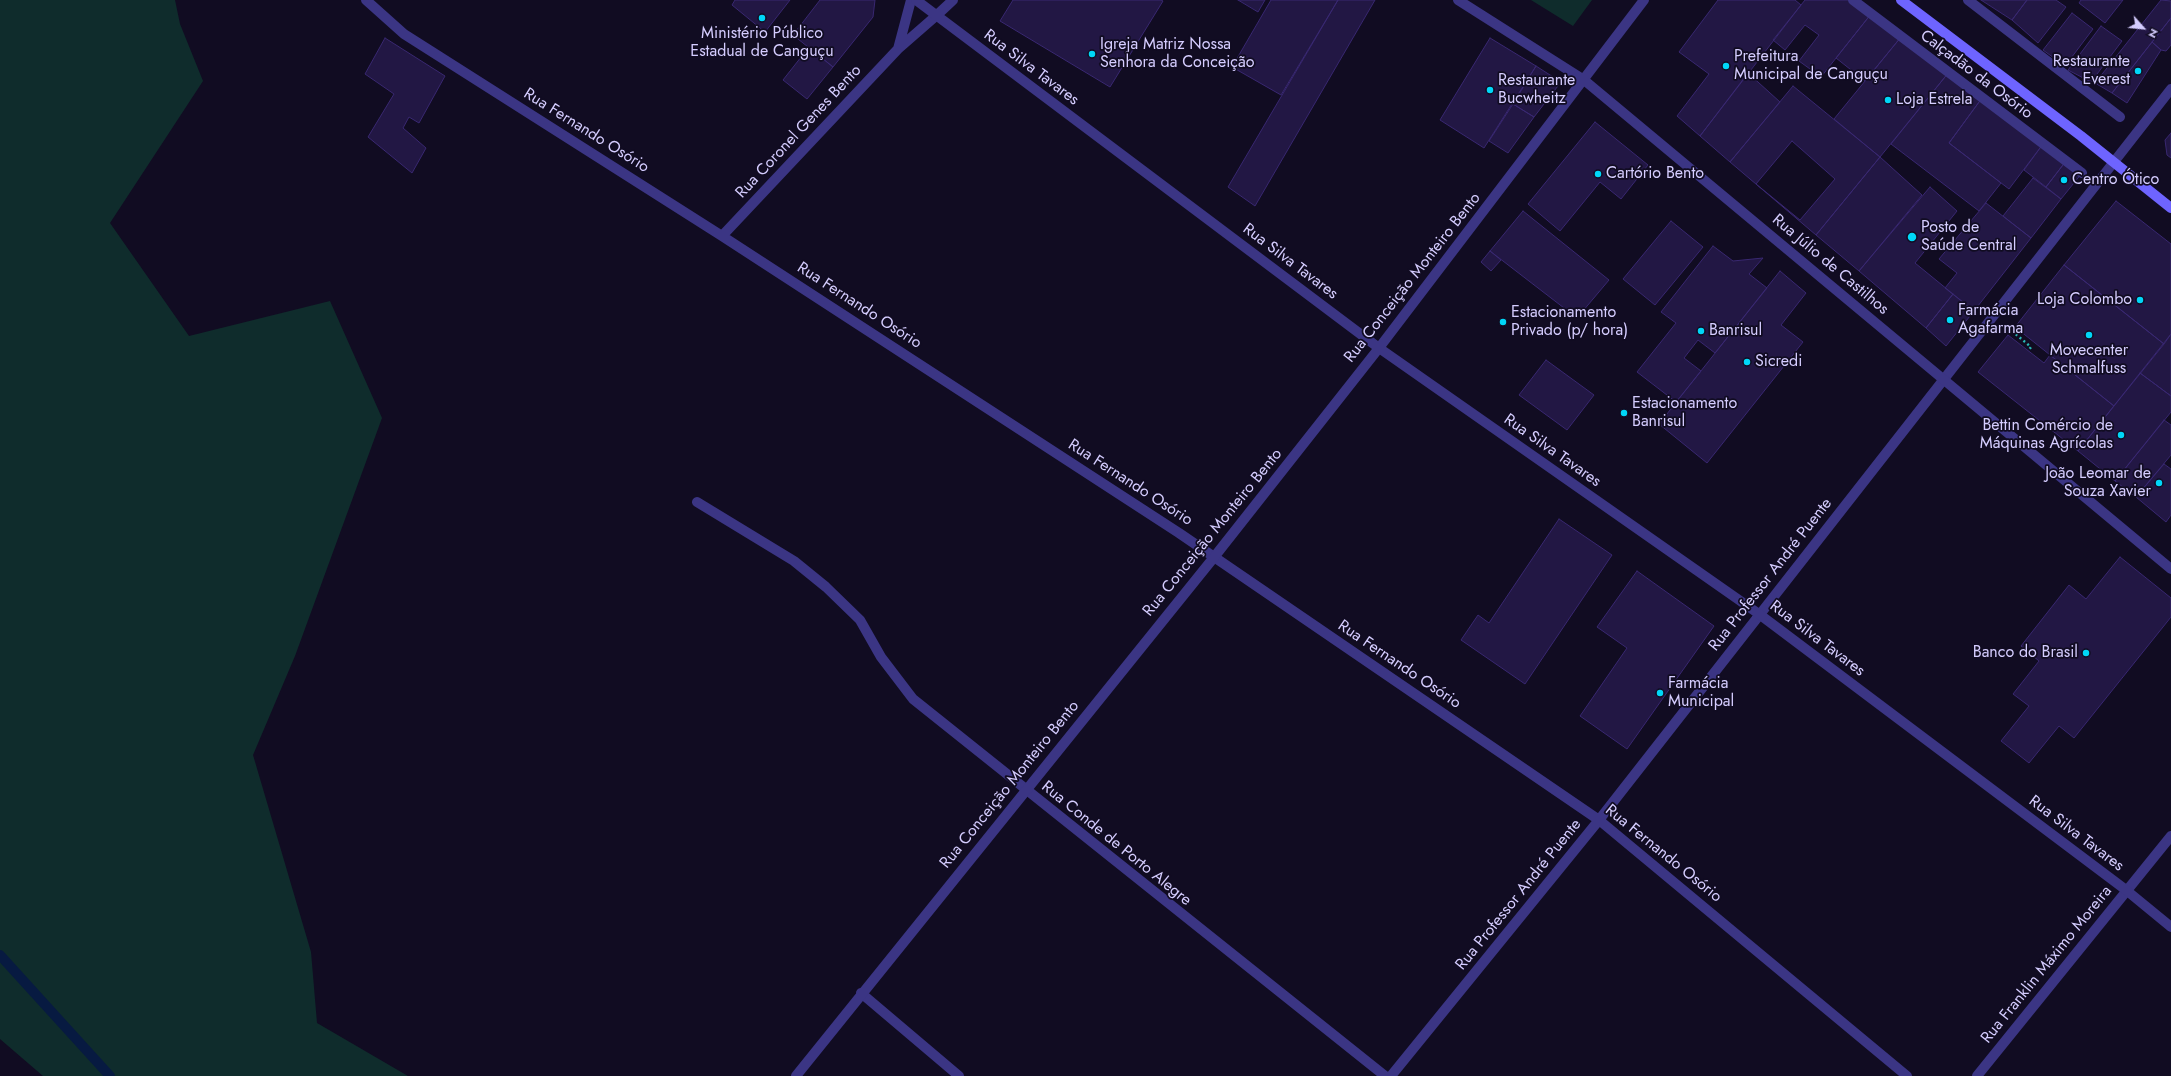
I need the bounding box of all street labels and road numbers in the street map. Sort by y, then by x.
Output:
street label: Rua Silva Tavares [980,26,1082,110]
street label: Calçadão da Osório [1916,26,2036,124]
street label: Rua Coronel Genes Bento [732,61,866,203]
street label: Rua Fernando Osório [520,85,652,177]
street label: Rua Conceição Monteiro Bento [1341,189,1485,367]
street label: Rua Júlio de Castilhos [1768,211,1892,319]
street label: Rua Silva Tavares [1239,220,1341,304]
street label: Rua Fernando Osório [793,259,925,353]
street label: Rua Silva Tavares [1500,410,1604,492]
street label: Rua Fernando Osório [1064,436,1196,530]
street label: Rua Conceição Monteiro Bento [1139,445,1287,621]
street label: Rua Professor André Puente [1705,495,1837,655]
street label: Rua Silva Tavares [1766,597,1868,681]
street label: Rua Fernando Osório [1334,617,1464,713]
street label: Rua Conceição Monteiro Bento [936,697,1084,873]
street label: Rua Conde de Porto Alegre [1037,778,1195,910]
street label: Rua Silva Tavares [2025,792,2127,876]
street label: Rua Fernando Osório [1601,801,1725,907]
street label: Rua Professor André Puente [1452,816,1586,974]
street label: Rua Franklin Máximo Moreira [1977,882,2117,1048]

